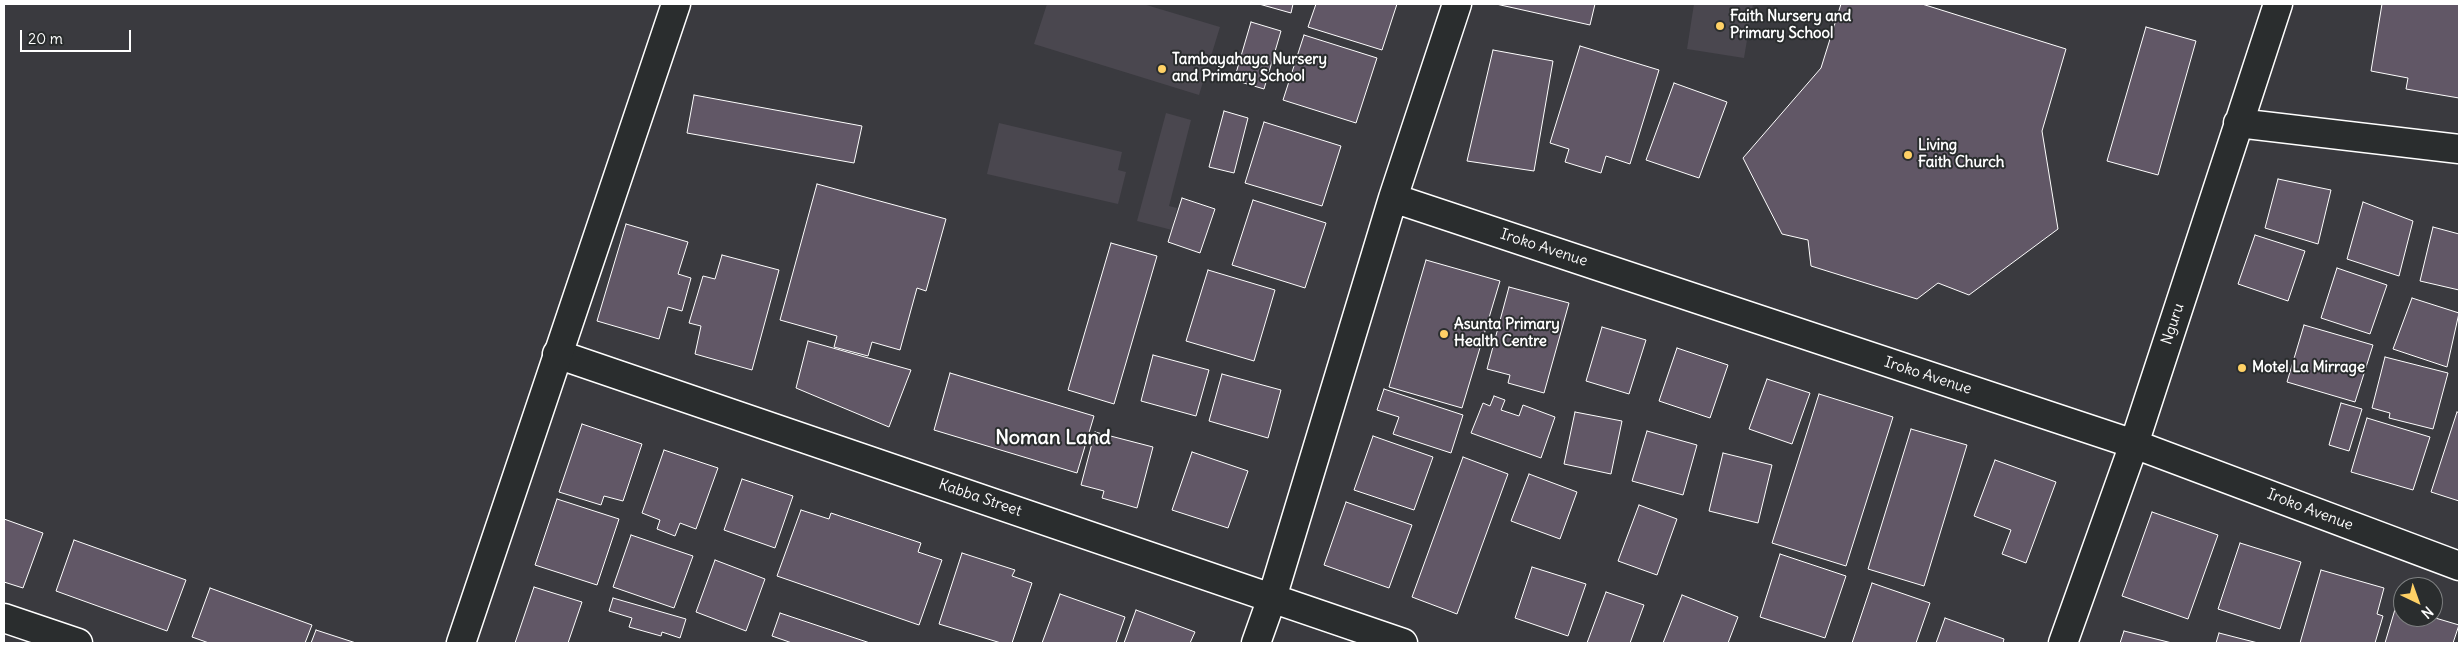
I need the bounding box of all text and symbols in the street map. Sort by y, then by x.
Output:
place label: Faith Nursery and Primary School [1730,8,1851,43]
scale bar [22,20,134,52]
marker: Faith Nursery and Primary School [1714,20,1726,32]
text: 20 m [28,29,63,48]
place label: Tambayahaya Nursery and Primary School [1172,51,1327,86]
marker: Tambayahaya Nursery and Primary School [1156,63,1168,75]
place label: Living Faith Church [1918,137,2004,172]
marker: Living Faith Church [1902,149,1914,161]
street label: Iroko Avenue [1498,225,1590,271]
street label: Nguru [2158,301,2188,347]
place label: Asunta Primary Health Centre [1454,316,1560,351]
marker: Asunta Primary Health Centre [1438,328,1450,340]
street label: Iroko Avenue [1882,353,1974,399]
place label: Motel La Mirrage [2252,359,2365,377]
marker: Motel La Mirrage [2236,362,2248,374]
district label: Noman Land [995,426,1111,450]
street label: Kabba Street [936,475,1024,521]
street label: Iroko Avenue [2264,485,2356,535]
north arrow [2393,577,2443,627]
text: N [2418,602,2437,622]

